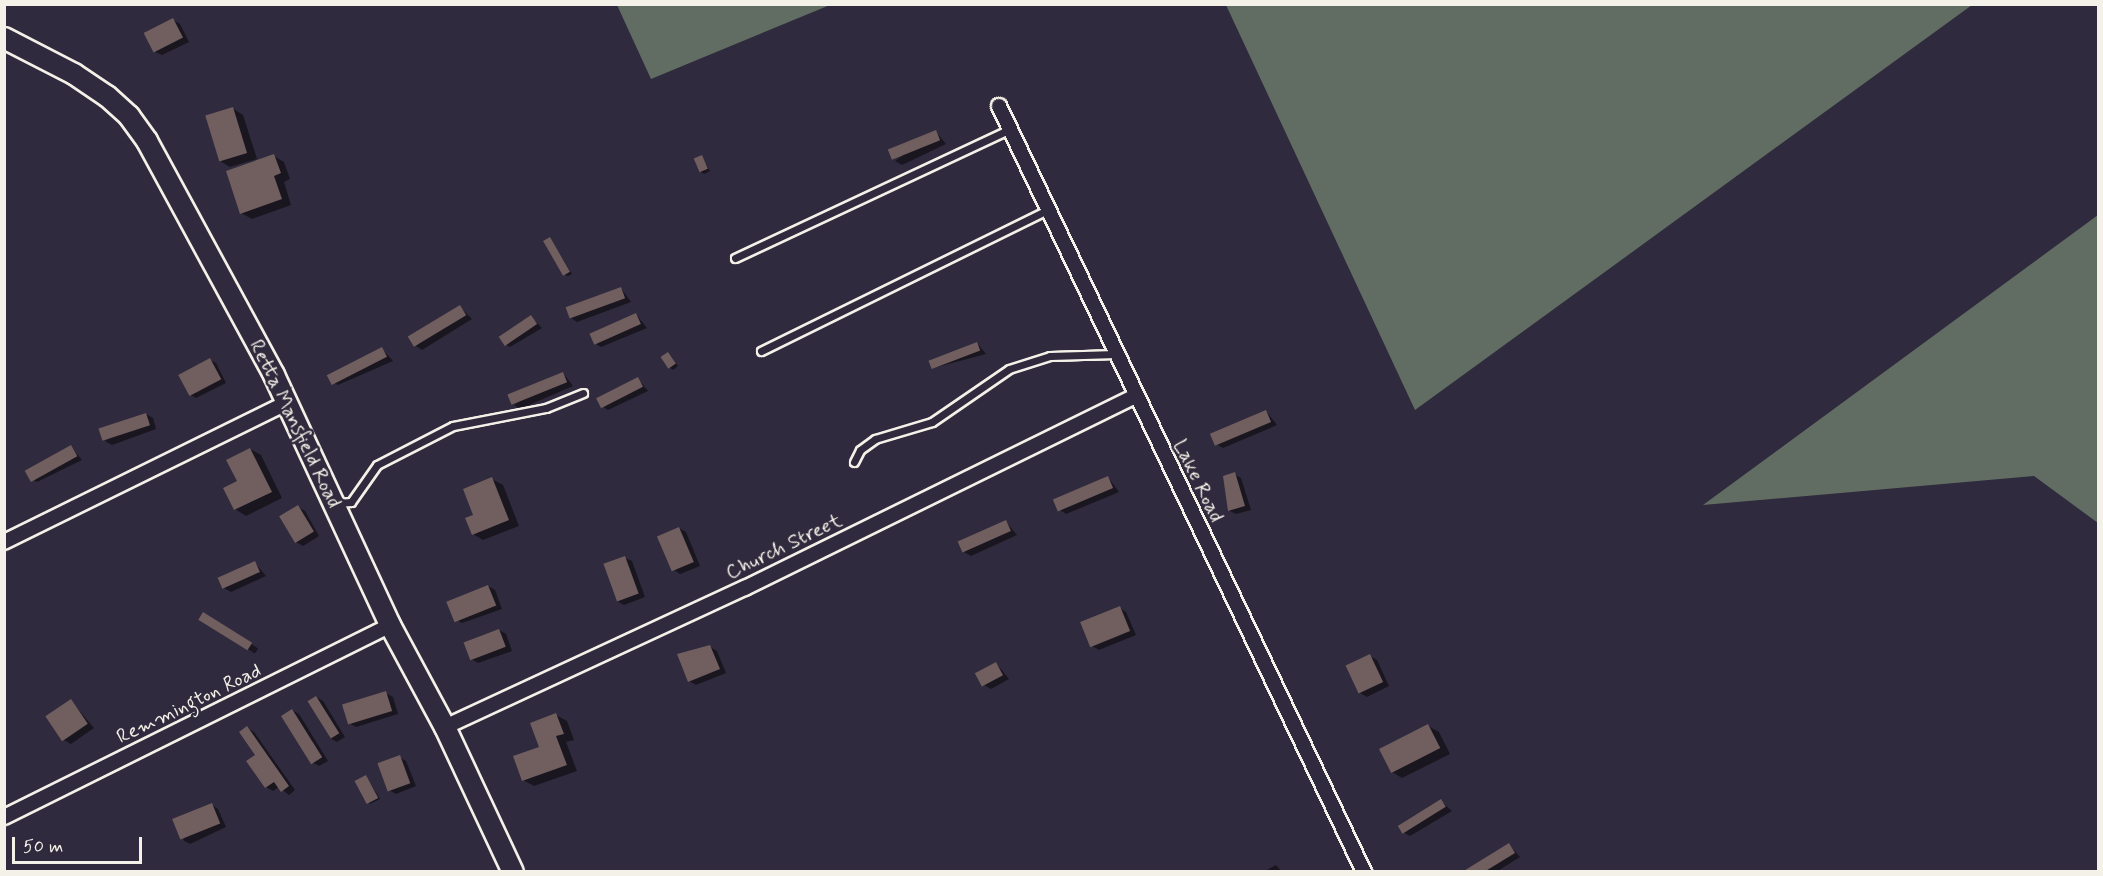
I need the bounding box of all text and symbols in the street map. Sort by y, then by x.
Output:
street label: Retta Mansfield Road [244,336,346,512]
street label: Lake Road [1168,436,1228,526]
street label: Church Street [722,509,846,585]
street label: Remmington Road [113,659,265,749]
scale bar [15,825,146,863]
text: 50 m [23,835,63,859]

